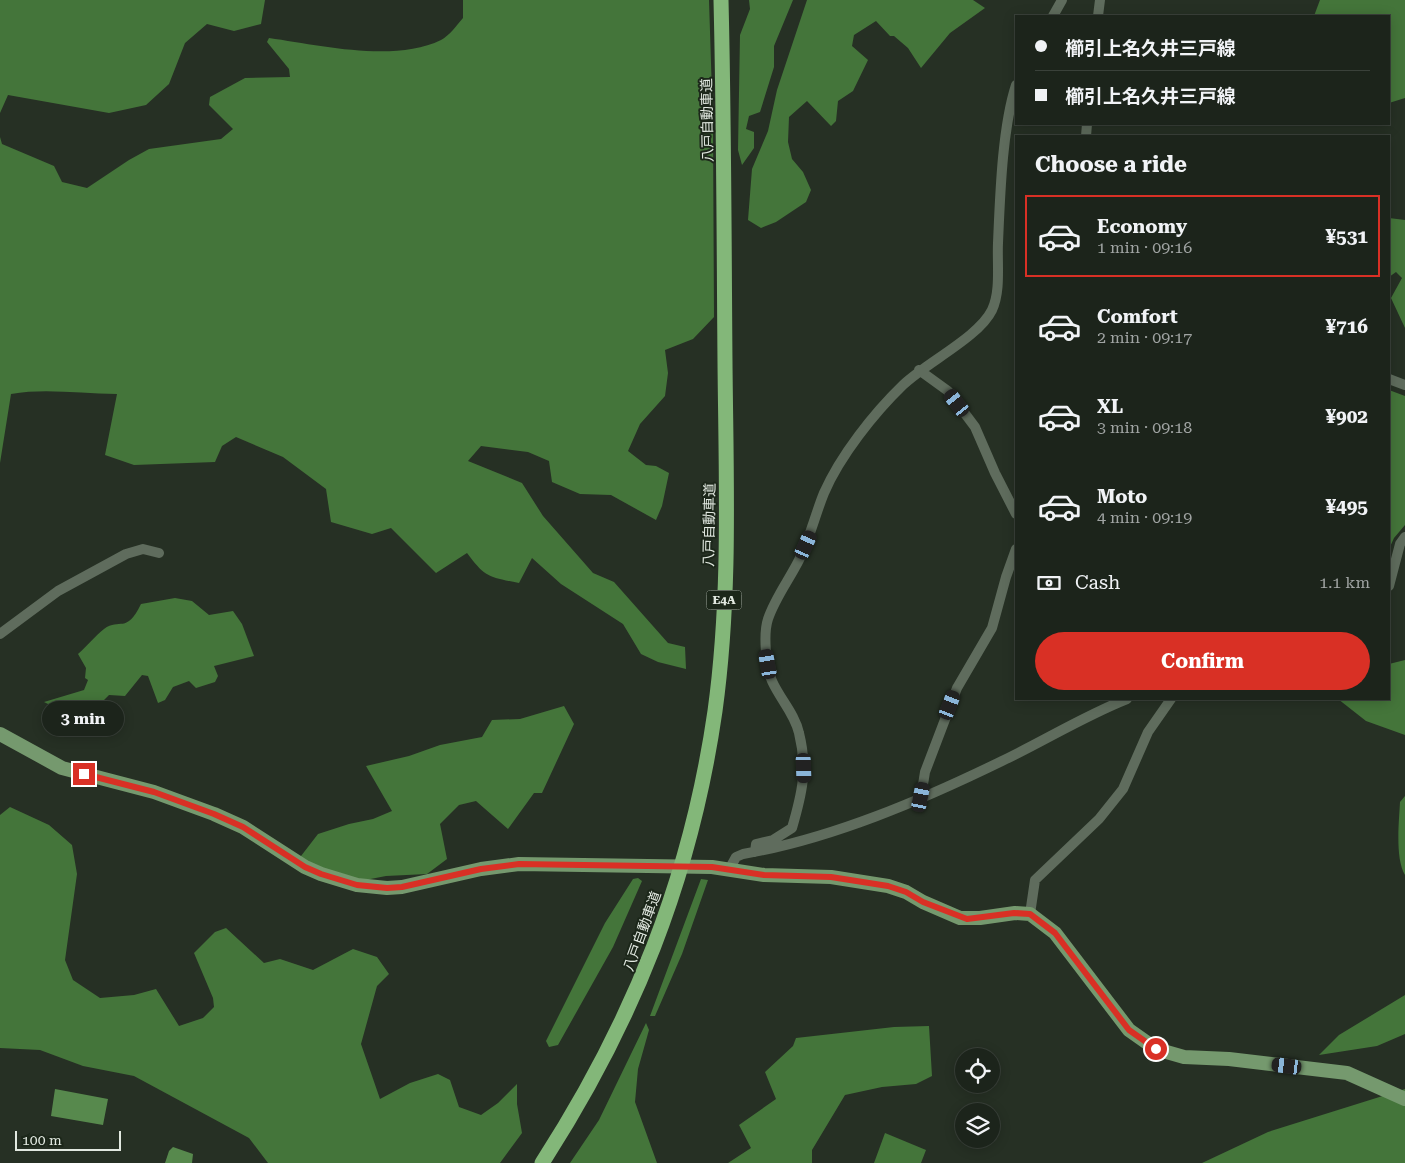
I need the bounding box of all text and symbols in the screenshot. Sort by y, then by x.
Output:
text: 櫛引上名久井三戸線 [1065,37,1236,60]
street label: 八戸自動車道 [698,78,716,162]
text: 櫛引上名久井三戸線 [1065,85,1236,108]
text: Choose a ride [1035,152,1187,177]
icon: car [1037,214,1082,259]
text: Economy [1097,215,1187,238]
text: ¥531 [1325,225,1368,248]
text: 1 min · 09:16 [1097,238,1192,257]
icon: car [1037,304,1082,349]
text: Comfort [1097,305,1178,328]
text: ¥716 [1325,315,1368,338]
text: 2 min · 09:17 [1097,328,1192,347]
car [941,387,972,419]
icon: car [1037,394,1082,439]
text: XL [1097,395,1123,418]
text: ¥902 [1325,405,1368,428]
text: 3 min · 09:18 [1097,418,1192,437]
street label: 八戸自動車道 [700,483,718,567]
icon: car [1037,484,1082,529]
text: Moto [1097,485,1147,508]
text: ¥495 [1325,495,1368,518]
text: 4 min · 09:19 [1097,508,1192,527]
car [793,528,818,562]
icon: cash [1035,569,1063,597]
text: Cash [1075,571,1120,594]
text: 1.1 km [1319,573,1370,592]
road number: E4A [706,590,742,610]
button: Confirm [1035,632,1370,690]
car [758,648,777,680]
car [937,688,962,722]
callout: 3 min [43,702,125,736]
text: 3 min [61,709,105,728]
car [795,753,812,783]
route end [73,763,95,785]
car [910,781,931,813]
street label: 八戸自動車道 [620,889,664,973]
route start [1145,1038,1167,1060]
map controls [955,1048,1000,1148]
button: locate [955,1048,1000,1093]
car [1271,1057,1302,1075]
button: layers [955,1103,1000,1148]
scale bar [15,1128,121,1151]
text: 100 m [22,1132,62,1148]

